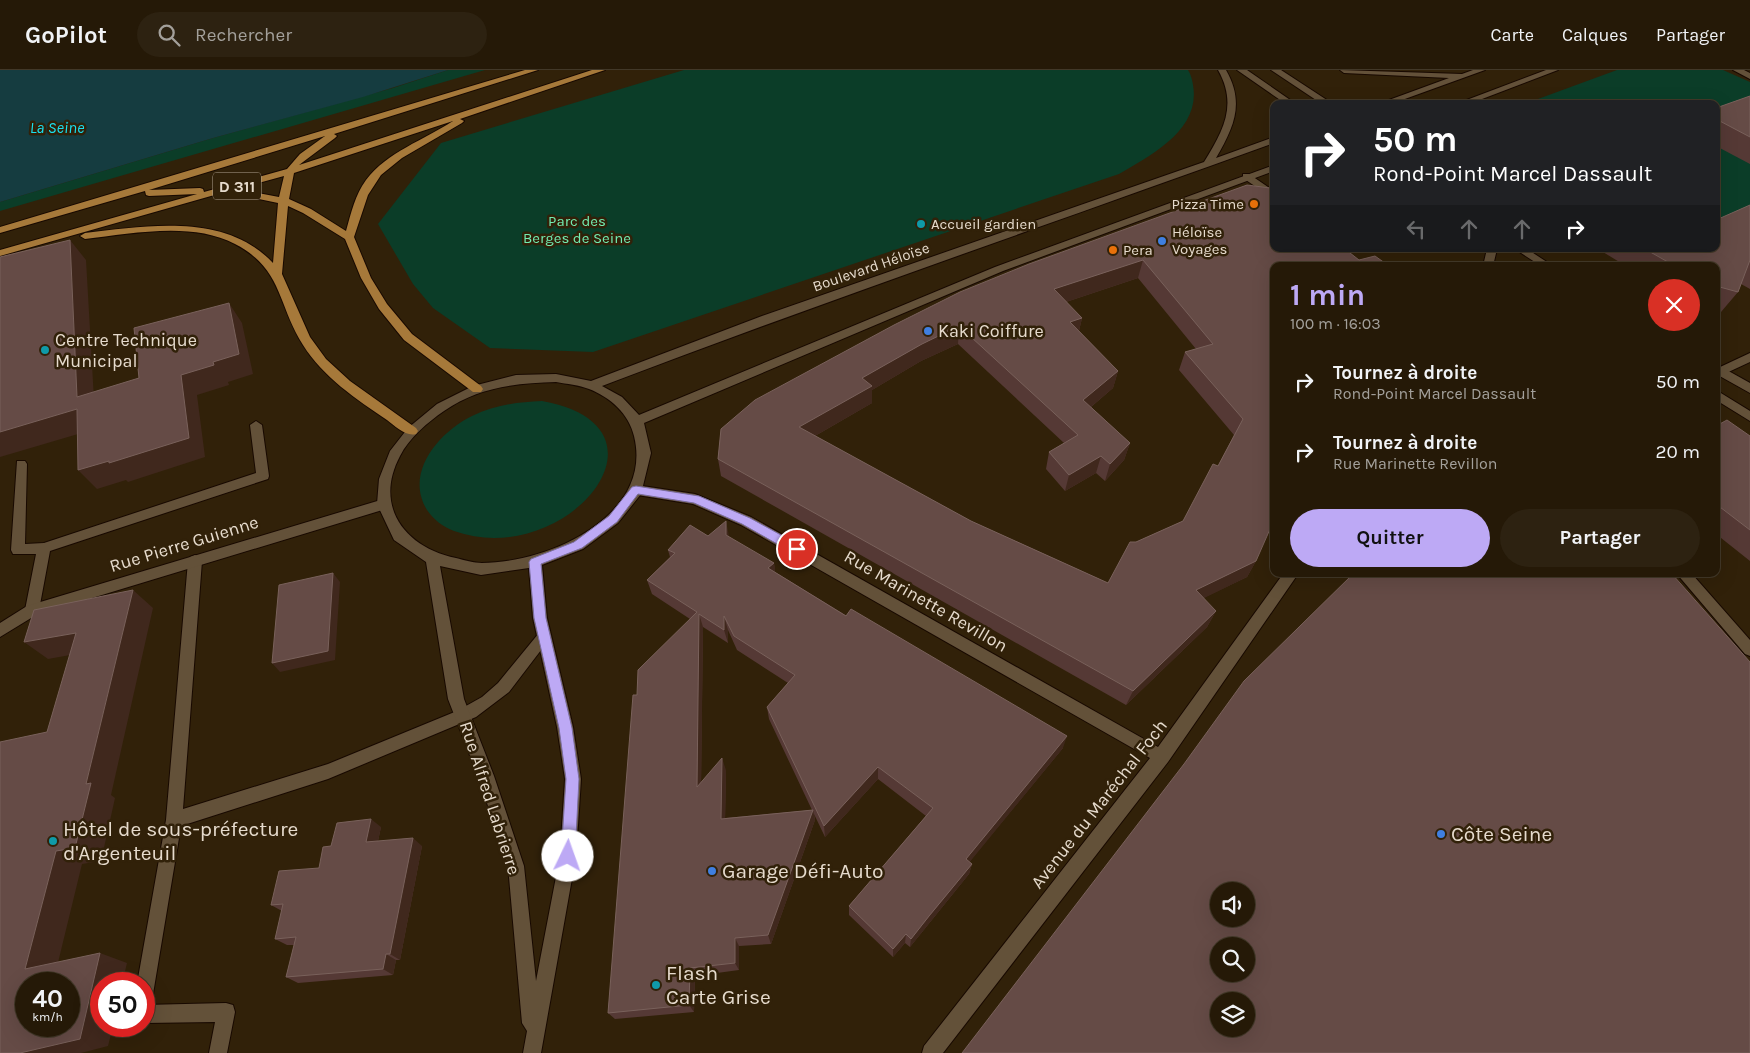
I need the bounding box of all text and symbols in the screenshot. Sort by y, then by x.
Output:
search box [137,12,487,57]
text: GoPilot [25,21,107,49]
icon: search [155,21,183,49]
text: Rechercher [195,24,292,46]
text: Carte [1490,24,1534,46]
text: Calques [1562,24,1628,46]
text: Partager [1656,24,1725,46]
water label: La Seine [30,118,85,137]
text: 50 m [1373,119,1458,160]
icon: right [1290,120,1355,185]
text: Rond-Point Marcel Dassault [1373,161,1652,187]
road number: D 311 [213,172,261,200]
place label: Pizza Time [1171,195,1244,213]
marker: Pizza Time [1248,198,1260,210]
park label: Parc des Berges de Seine [523,212,631,247]
place label: Accueil gardien [931,215,1036,233]
icon: left [1402,215,1430,243]
icon: ahead [1455,215,1483,243]
icon: ahead [1508,215,1536,243]
icon: right [1561,215,1589,243]
marker: Accueil gardien [915,218,927,230]
place label: Héloïse Voyages [1172,223,1227,258]
marker: Héloïse Voyages [1156,235,1168,247]
street label: Boulevard Héloïse [810,239,932,295]
place label: Pera [1123,241,1153,259]
marker: Pera [1107,244,1119,256]
text: 1 min [1290,277,1365,313]
button: close [1648,279,1700,331]
text: 100 m · 16:03 [1290,314,1381,333]
place label: Kaki Coiffure [938,320,1044,342]
marker: Kaki Coiffure [922,325,934,337]
place label: Centre Technique Municipal [55,329,197,372]
marker: Centre Technique Municipal [39,344,51,356]
text: Tournez à droite [1333,362,1477,384]
icon: right [1290,368,1318,396]
text: 50 m [1656,371,1700,393]
text: Rond-Point Marcel Dassault [1333,384,1536,403]
text: Tournez à droite [1333,432,1477,454]
icon: right [1290,438,1318,466]
text: 20 m [1655,441,1700,463]
text: Rue Marinette Revillon [1333,454,1498,473]
button: Quitter [1290,509,1490,567]
button: Partager [1500,509,1700,567]
street label: Rue Pierre Guienne [107,511,261,577]
pin [776,528,818,570]
icon: arrive [783,535,811,563]
street label: Rue Marinette Revillon [840,545,1012,657]
street label: Avenue du Maréchal Foch [1026,715,1172,893]
street label: Rue Alfred Labrierre [455,718,525,878]
place label: Hôtel de sous-préfecture d'Argenteuil [63,817,298,865]
place label: Côte Seine [1451,822,1552,846]
marker: Côte Seine [1435,828,1447,840]
position arrow [541,829,593,881]
marker: Hôtel de sous-préfecture d'Argenteuil [47,835,59,847]
place label: Garage Défi-Auto [722,859,883,883]
marker: Garage Défi-Auto [706,865,718,877]
map controls [1210,882,1255,1037]
button: sound [1210,882,1255,927]
button: search [1210,937,1255,982]
place label: Flash Carte Grise [666,961,771,1009]
speed limit sign: 50 [90,972,155,1037]
marker: Flash Carte Grise [650,979,662,991]
text: 40 [32,984,63,1013]
button: layers [1210,992,1255,1037]
text: km/h [32,1010,63,1024]

